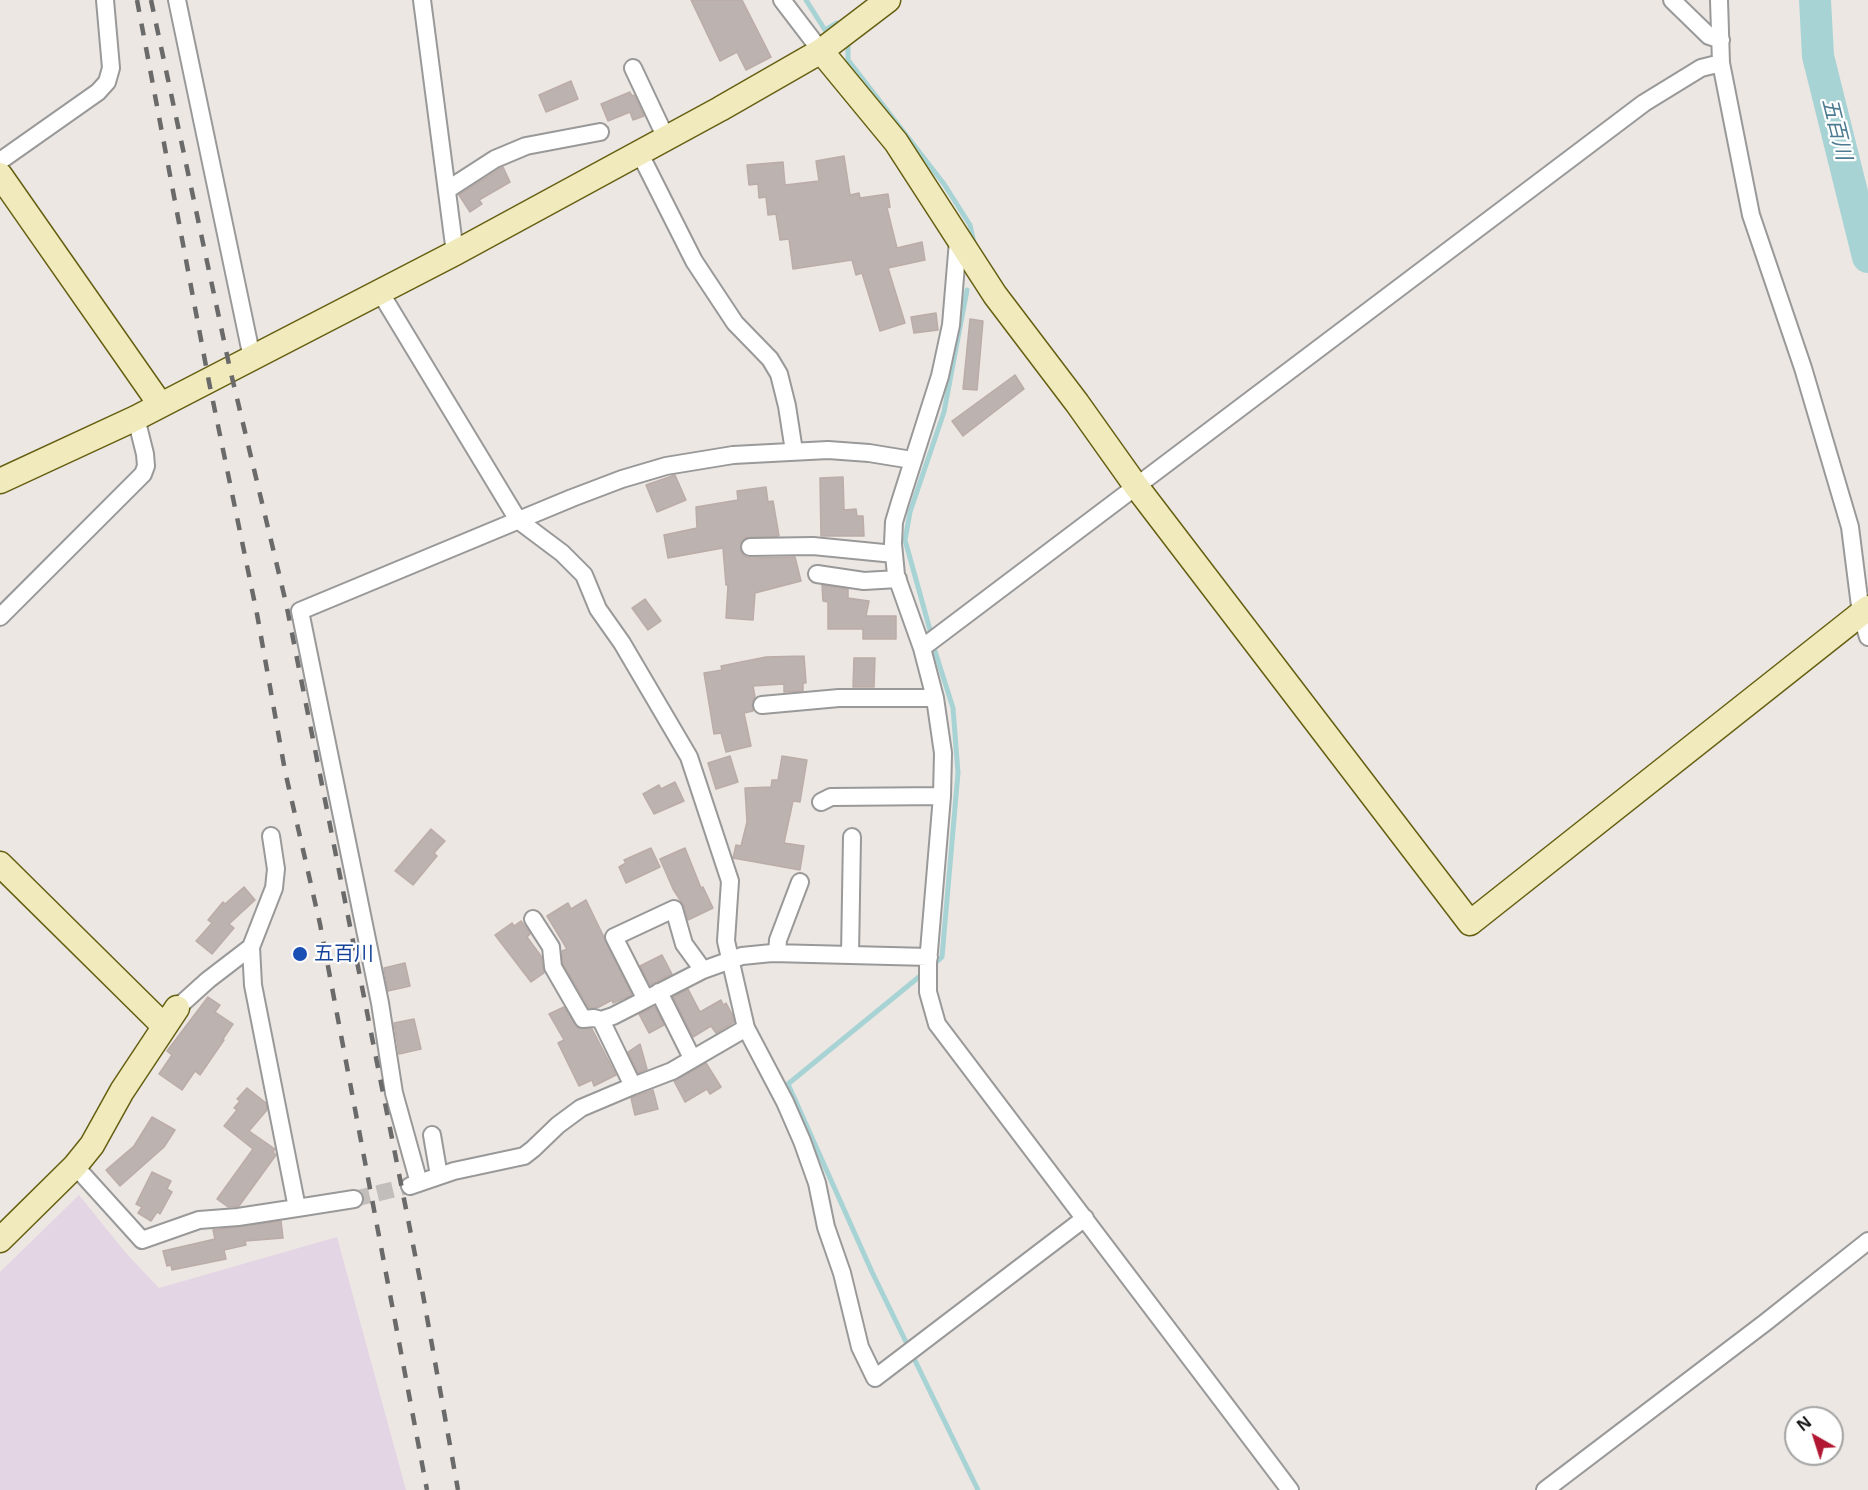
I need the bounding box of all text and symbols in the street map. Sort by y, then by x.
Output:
water label: 五百川 [1816,95,1856,163]
place label: 五百川 [314,942,374,966]
marker: 五百川 [291,945,309,963]
north arrow [1784,1406,1844,1466]
text: N [1792,1411,1816,1436]

